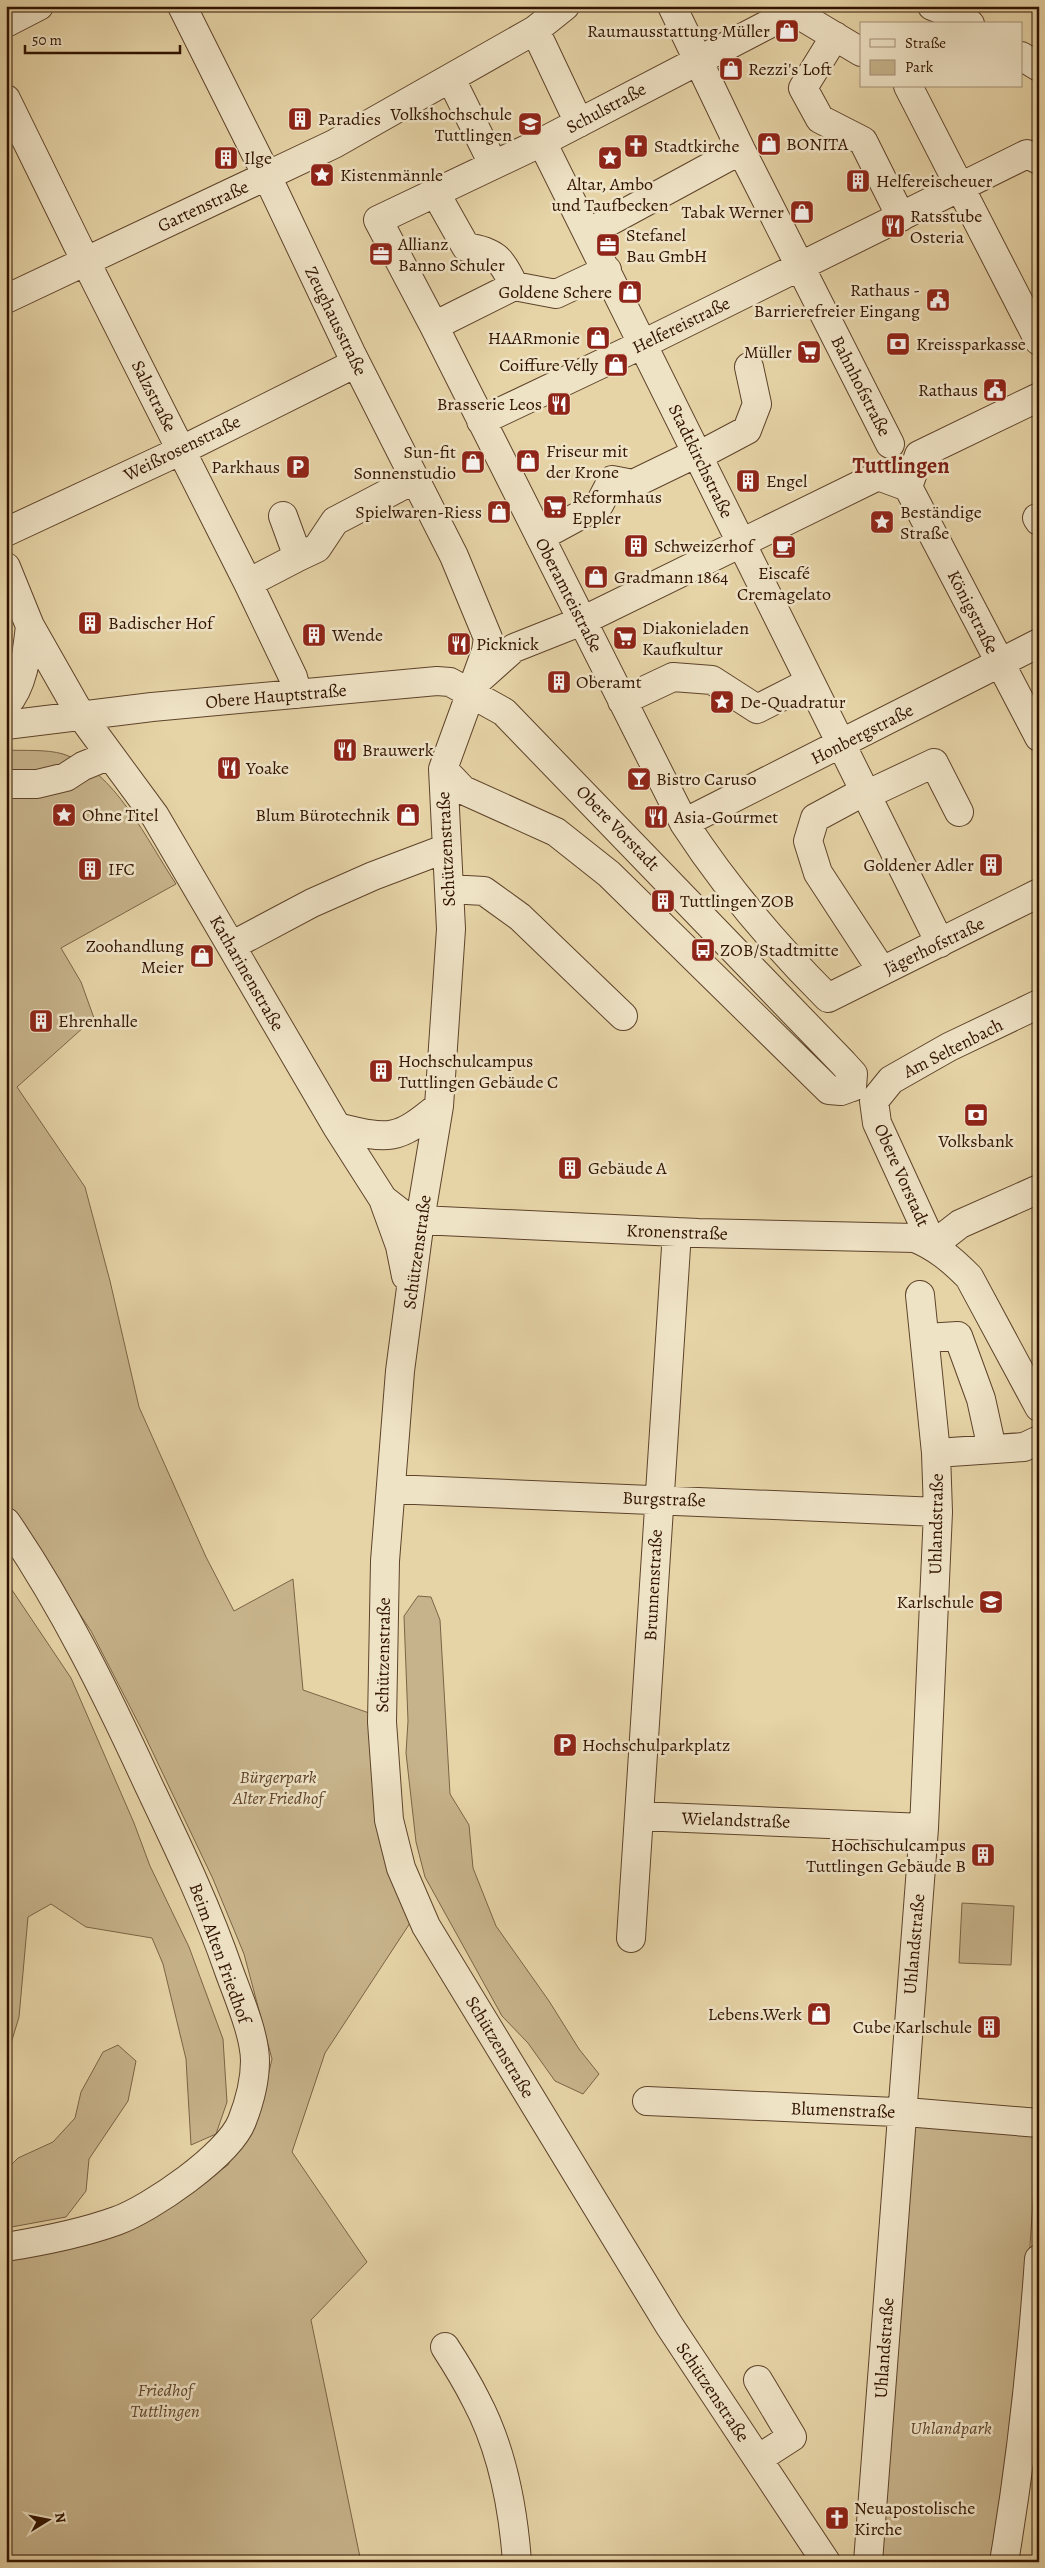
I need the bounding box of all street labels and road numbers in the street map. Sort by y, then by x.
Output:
street label: Schulstraße [562,77,650,139]
street label: Gartenstraße [154,174,252,238]
street label: Zeughausstraße [299,262,373,380]
street label: Helfereistraße [628,291,734,359]
street label: Bahnhofstraße [825,331,897,441]
street label: Salzstraße [126,356,182,436]
street label: Stadtkirchstraße [663,400,739,522]
street label: Weißrosenstraße [119,409,244,487]
street label: Oberamteistraße [530,534,608,656]
street label: Königstraße [942,566,1004,658]
street label: Obere Hauptstraße [204,678,348,714]
street label: Honbergstraße [807,698,917,770]
street label: Obere Vorstadt [571,780,665,876]
street label: Schützenstraße [431,791,461,907]
street label: Katharinenstraße [204,911,290,1035]
street label: Jägerhofstraße [880,911,988,981]
street label: Am Seltenbach [898,1012,1007,1084]
street label: Obere Vorstadt [869,1120,935,1230]
street label: Schützenstraße [397,1193,437,1311]
street label: Kronenstraße [626,1218,728,1246]
street label: Uhlandstraße [923,1473,949,1575]
street label: Burgstraße [622,1486,706,1512]
street label: Brunnenstraße [638,1529,668,1641]
street label: Schützenstraße [370,1597,396,1713]
street label: Wielandstraße [680,1806,791,1834]
street label: Beim Alten Friedhof [184,1880,258,2029]
street label: Uhlandstraße [898,1893,930,1995]
street label: Schützenstraße [460,1991,540,2103]
street label: Blumenstraße [790,2096,896,2124]
street label: Uhlandstraße [869,2297,899,2399]
street label: Schützenstraße [671,2337,755,2447]

